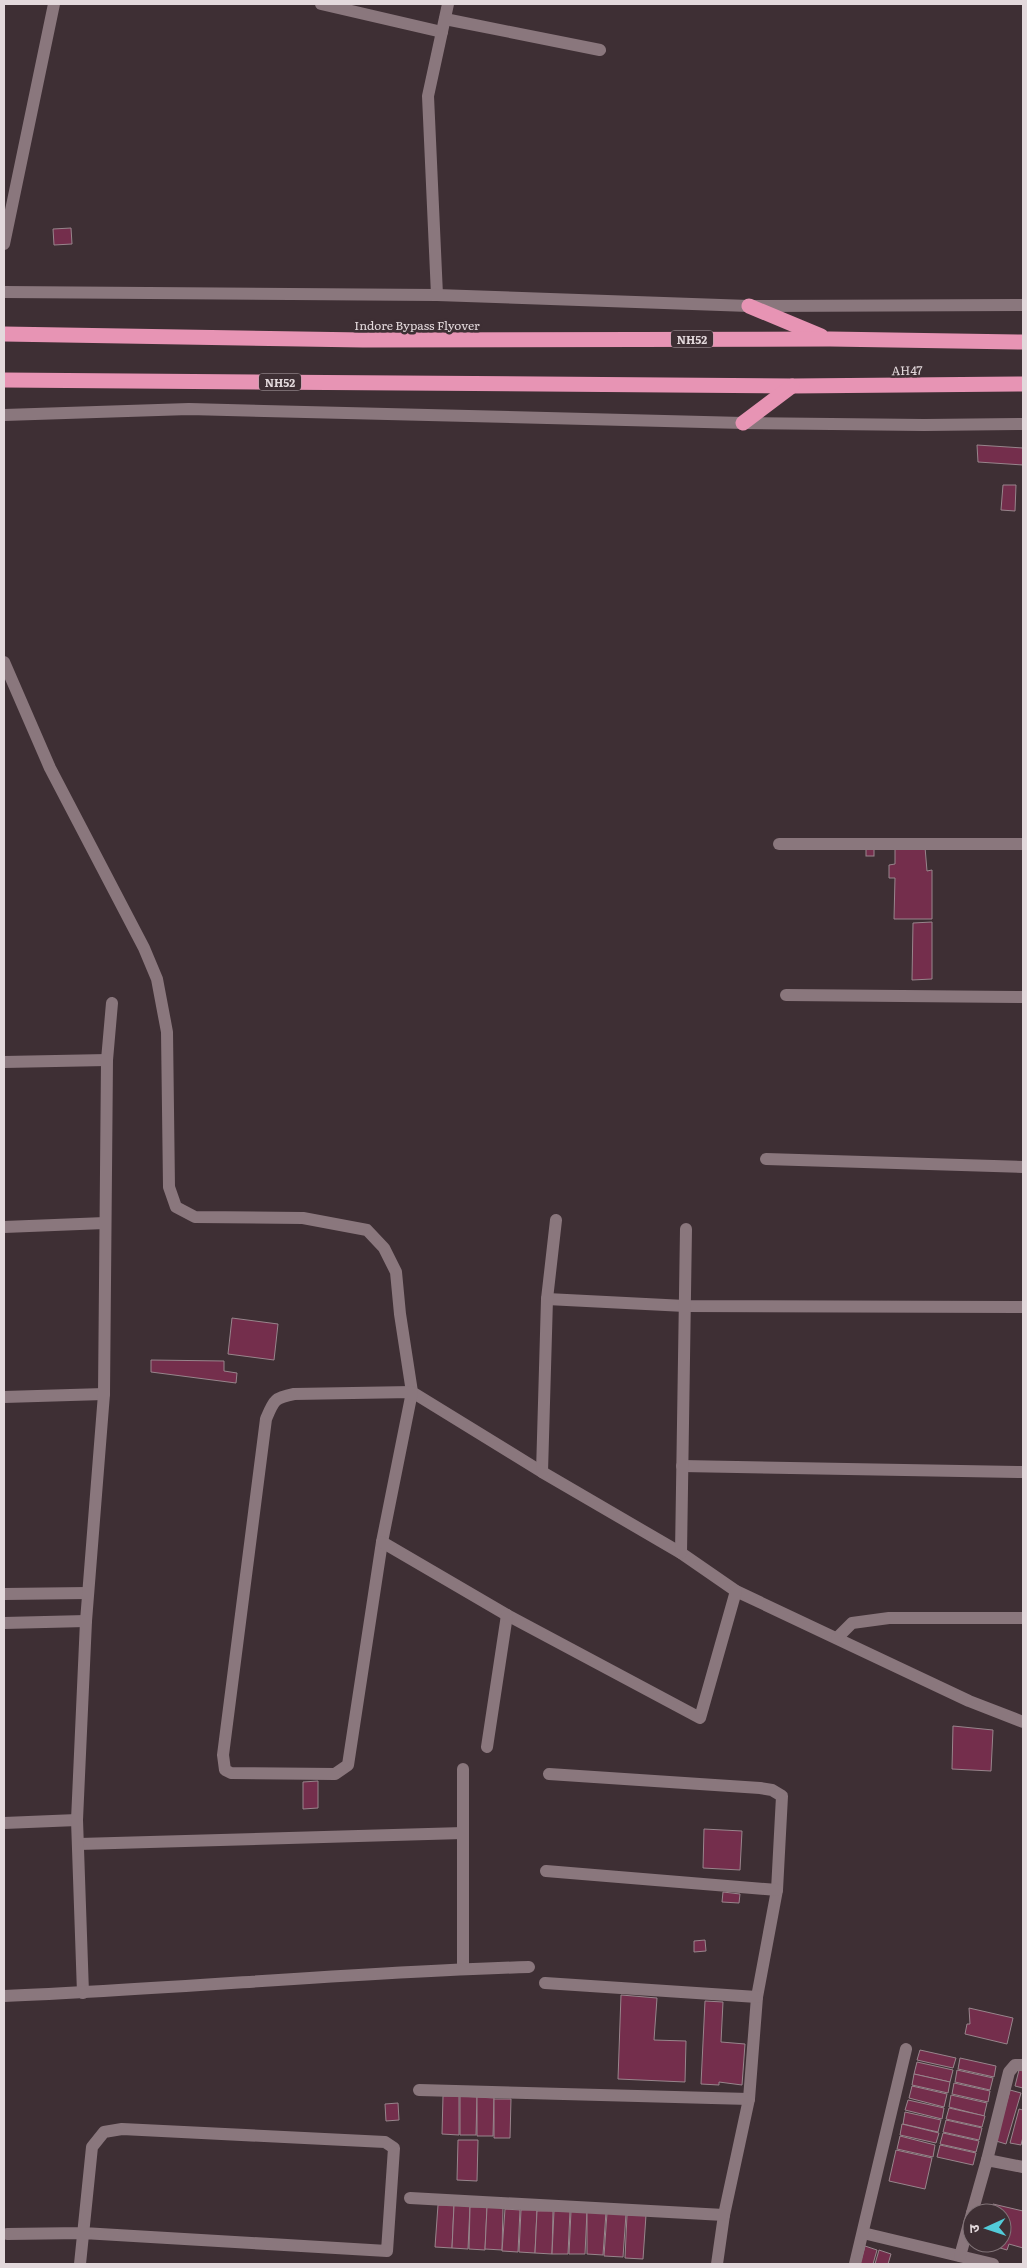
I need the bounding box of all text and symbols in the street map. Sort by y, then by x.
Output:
street label: Indore Bypass Flyover [354,316,480,334]
road number: NH52 [671,330,713,348]
street label: AH47 [891,361,923,379]
road number: NH52 [259,374,301,391]
north arrow [962,2203,1012,2253]
text: उ [963,2223,983,2233]

